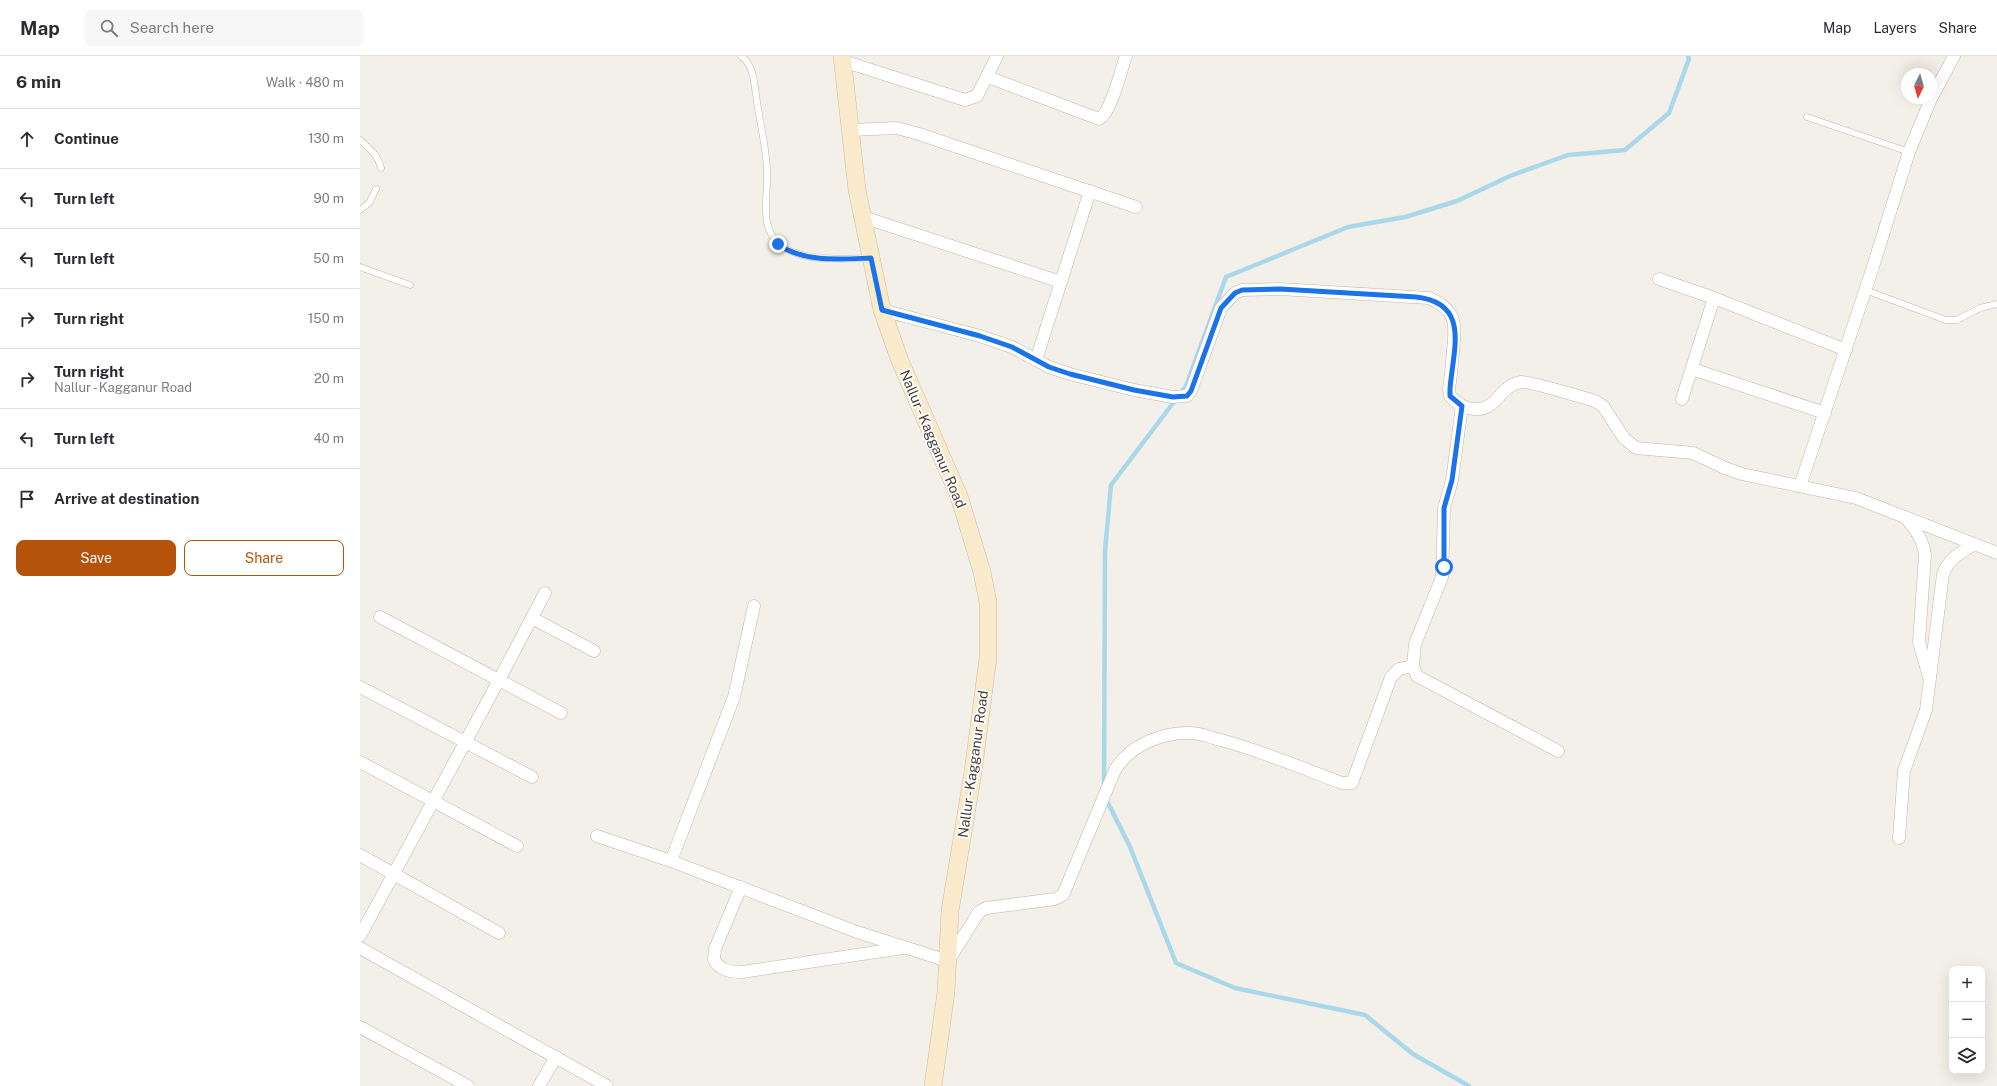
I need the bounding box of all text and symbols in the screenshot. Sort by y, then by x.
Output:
search box [84,10,364,46]
text: Map [20,17,60,39]
icon: search [98,17,120,39]
text: Search here [130,19,214,36]
text: Map [1823,20,1851,36]
text: Layers [1873,20,1917,36]
text: Share [1939,20,1977,36]
north arrow [1901,68,1937,104]
text: 6 min [16,72,61,92]
text: Walk · 480 m [266,75,344,90]
icon: ahead [16,128,38,150]
text: Continue [54,130,119,147]
text: 130 m [308,131,344,146]
icon: left [16,188,38,210]
text: Turn left [54,190,115,207]
text: 90 m [314,191,344,206]
route end [769,235,787,253]
icon: left [16,248,38,270]
text: Turn left [54,250,115,267]
text: 50 m [313,251,344,266]
icon: right [16,308,38,330]
text: Turn right [54,310,124,327]
text: 150 m [308,311,344,326]
text: Turn right [54,363,124,380]
icon: right [16,368,38,390]
street label: Nallur - Kagganur Road [897,368,969,510]
text: 20 m [314,371,344,386]
text: Nallur - Kagganur Road [54,380,192,395]
icon: left [16,428,38,450]
text: Turn left [54,430,115,447]
text: 40 m [313,431,344,446]
icon: arrive [16,488,38,510]
text: Arrive at destination [54,490,199,507]
button: Save [16,540,176,576]
button: Share [184,540,344,576]
route start [1435,558,1453,576]
street label: Nallur - Kagganur Road [955,689,991,839]
map controls [1949,966,1985,1074]
button: + [1949,966,1985,1002]
button: − [1949,1002,1985,1038]
button: layers [1949,1038,1985,1074]

